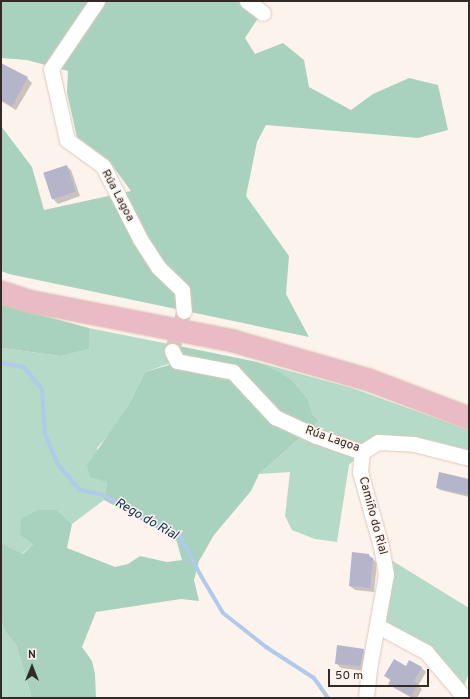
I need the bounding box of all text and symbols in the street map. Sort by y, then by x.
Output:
street label: Rúa Lagoa [97,168,137,224]
street label: Rúa Lagoa [303,424,361,456]
street label: Camiño do Rial [355,475,389,557]
water label: Rego do Rial [112,496,180,544]
north arrow [12,647,52,687]
text: N [28,648,36,662]
scale bar [330,661,431,687]
text: 50 m [335,668,363,684]

